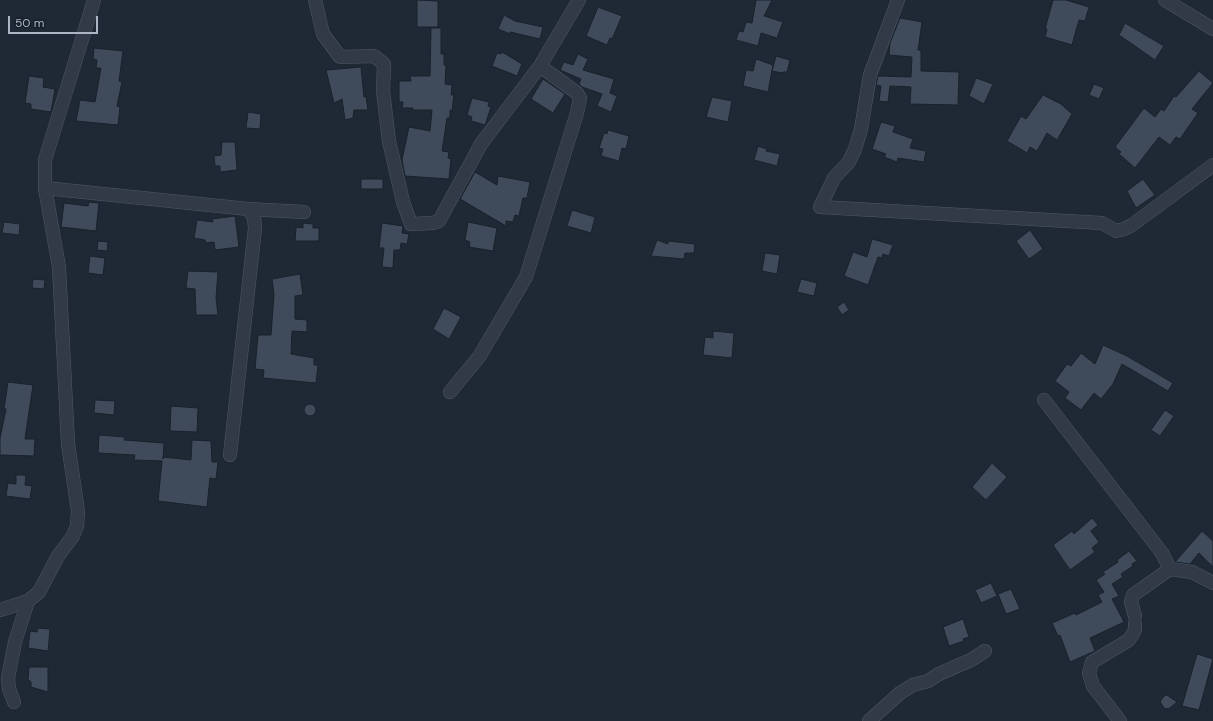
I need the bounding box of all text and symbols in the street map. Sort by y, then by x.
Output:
scale bar [10,8,100,34]
text: 50 m [15,15,44,31]

